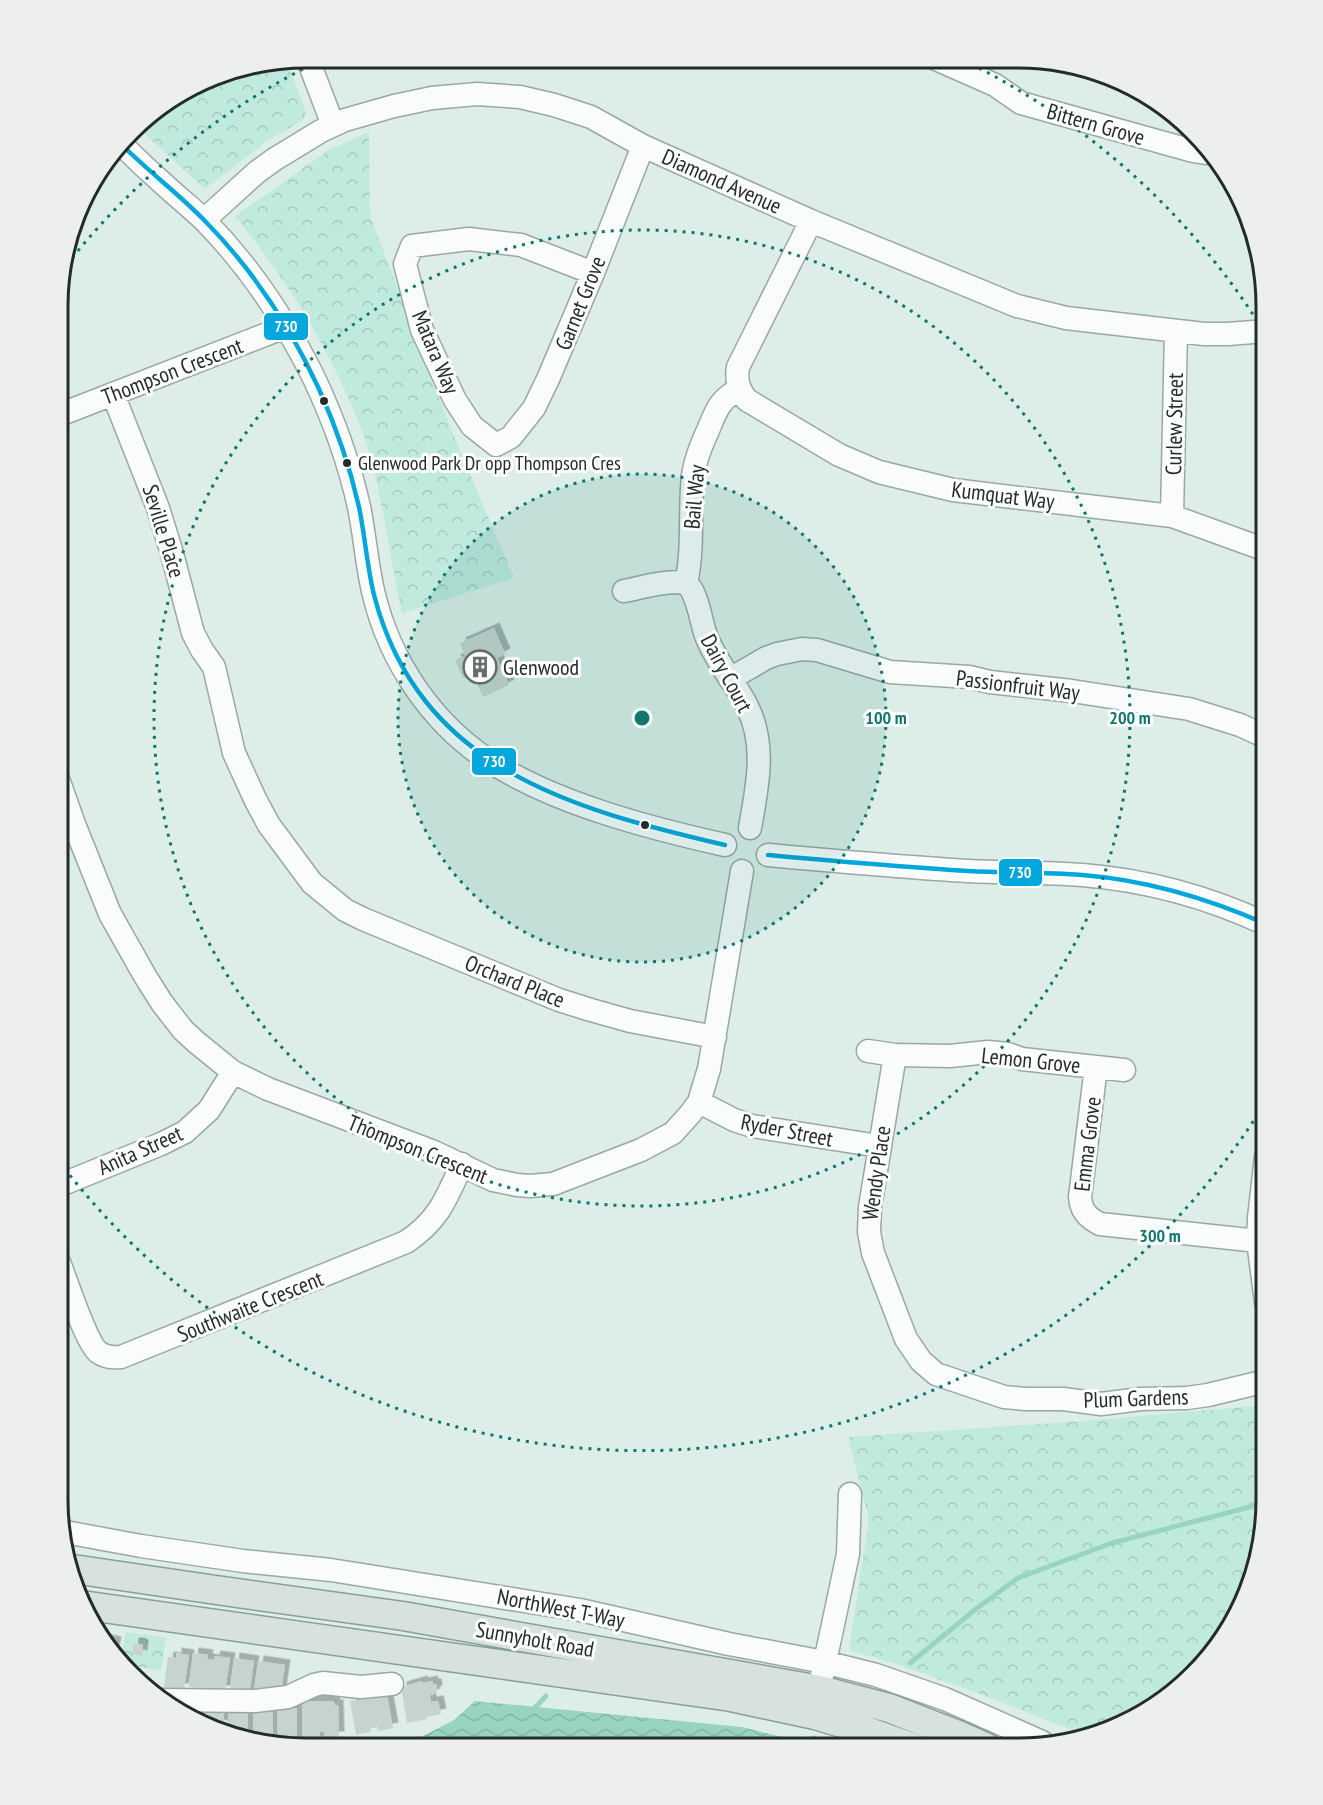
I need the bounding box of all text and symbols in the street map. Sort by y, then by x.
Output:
street label: Bittern Grove [1044,97,1148,151]
street label: Diamond Avenue [658,142,786,220]
street label: Garnet Grove [548,252,612,354]
street label: Matara Way [406,306,466,399]
line badge: 730 [263,312,309,341]
text: 730 [275,316,298,336]
street label: Thompson Crescent [98,331,246,411]
street label: Curlew Street [1159,373,1189,475]
unlabelled marker [318,395,330,407]
place label: Glenwood Park Dr opp Thompson Cres [358,450,621,476]
marker: Glenwood Park Dr opp Thompson Cres [341,457,353,469]
street label: Bail Way [677,463,711,530]
street label: Kumquat Way [950,475,1057,515]
street label: Seville Place [137,481,191,581]
street label: Dairy Court [695,629,759,717]
building icon: Glenwood [462,649,498,685]
place label: Glenwood [503,653,579,681]
street label: Passionfruit Way [955,664,1082,707]
text: 100 m [865,706,907,729]
text: 200 m [1109,706,1151,729]
centre of rings [632,708,652,728]
line badge: 730 [471,747,517,776]
text: 730 [483,751,506,771]
unlabelled marker [639,819,651,831]
line badge: 730 [998,858,1043,887]
text: 730 [1009,862,1032,882]
street label: Orchard Place [461,948,569,1014]
street label: Lemon Grove [980,1041,1082,1079]
street label: Emma Grove [1067,1095,1107,1193]
street label: Ryder Street [739,1107,835,1153]
street label: Thompson Crescent [344,1108,492,1190]
street label: Anita Street [93,1119,187,1181]
street label: Wendy Place [856,1124,896,1222]
text: 300 m [1139,1224,1181,1247]
street label: Southwaite Crescent [173,1264,327,1348]
street label: Plum Gardens [1083,1382,1189,1414]
street label: NorthWest T-Way [495,1582,628,1634]
street label: Sunnyholt Road [474,1615,596,1663]

